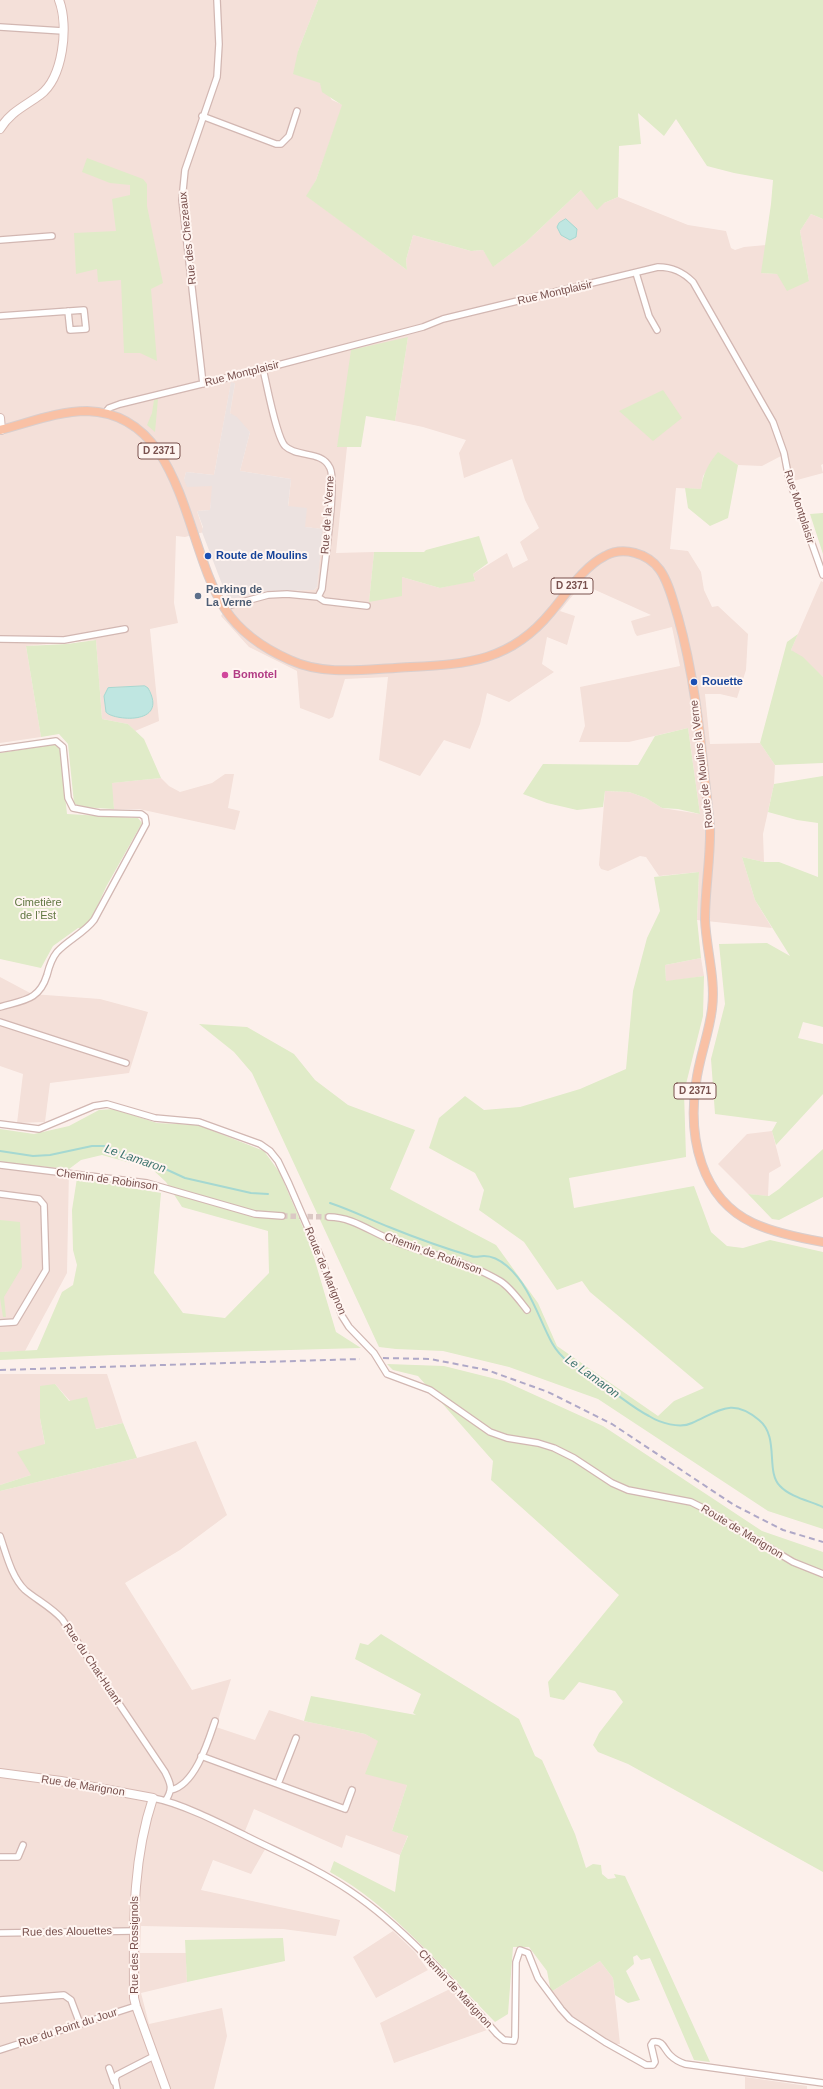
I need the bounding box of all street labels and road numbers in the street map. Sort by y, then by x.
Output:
street label: Rue des Chezeaux [177,191,199,285]
street label: Rue Montplaisir [516,278,594,308]
street label: Rue Montplaisir [203,358,281,390]
road number: D 2371 [138,443,180,459]
street label: Rue Montplaisir [781,469,817,545]
street label: Rue de la Verne [319,475,337,555]
road number: D 2371 [551,578,593,594]
street label: Route de Moulins la Verne [688,699,716,829]
road number: D 2371 [674,1083,716,1099]
street label: Chemin de Robinson [55,1166,159,1194]
street label: Route de Marignon [301,1225,349,1317]
street label: Chemin de Robinson [382,1230,484,1278]
street label: Route de Marignon [699,1502,785,1562]
street label: Rue du Chat-Huant [60,1621,124,1707]
street label: Rue de Marignon [40,1773,126,1799]
street label: Rue des Rossignols [128,1896,142,1994]
street label: Rue des Alouettes [22,1925,112,1939]
street label: Chemin de Marignon [415,1947,495,2031]
street label: Rue du Point du Jour [17,2006,119,2050]

